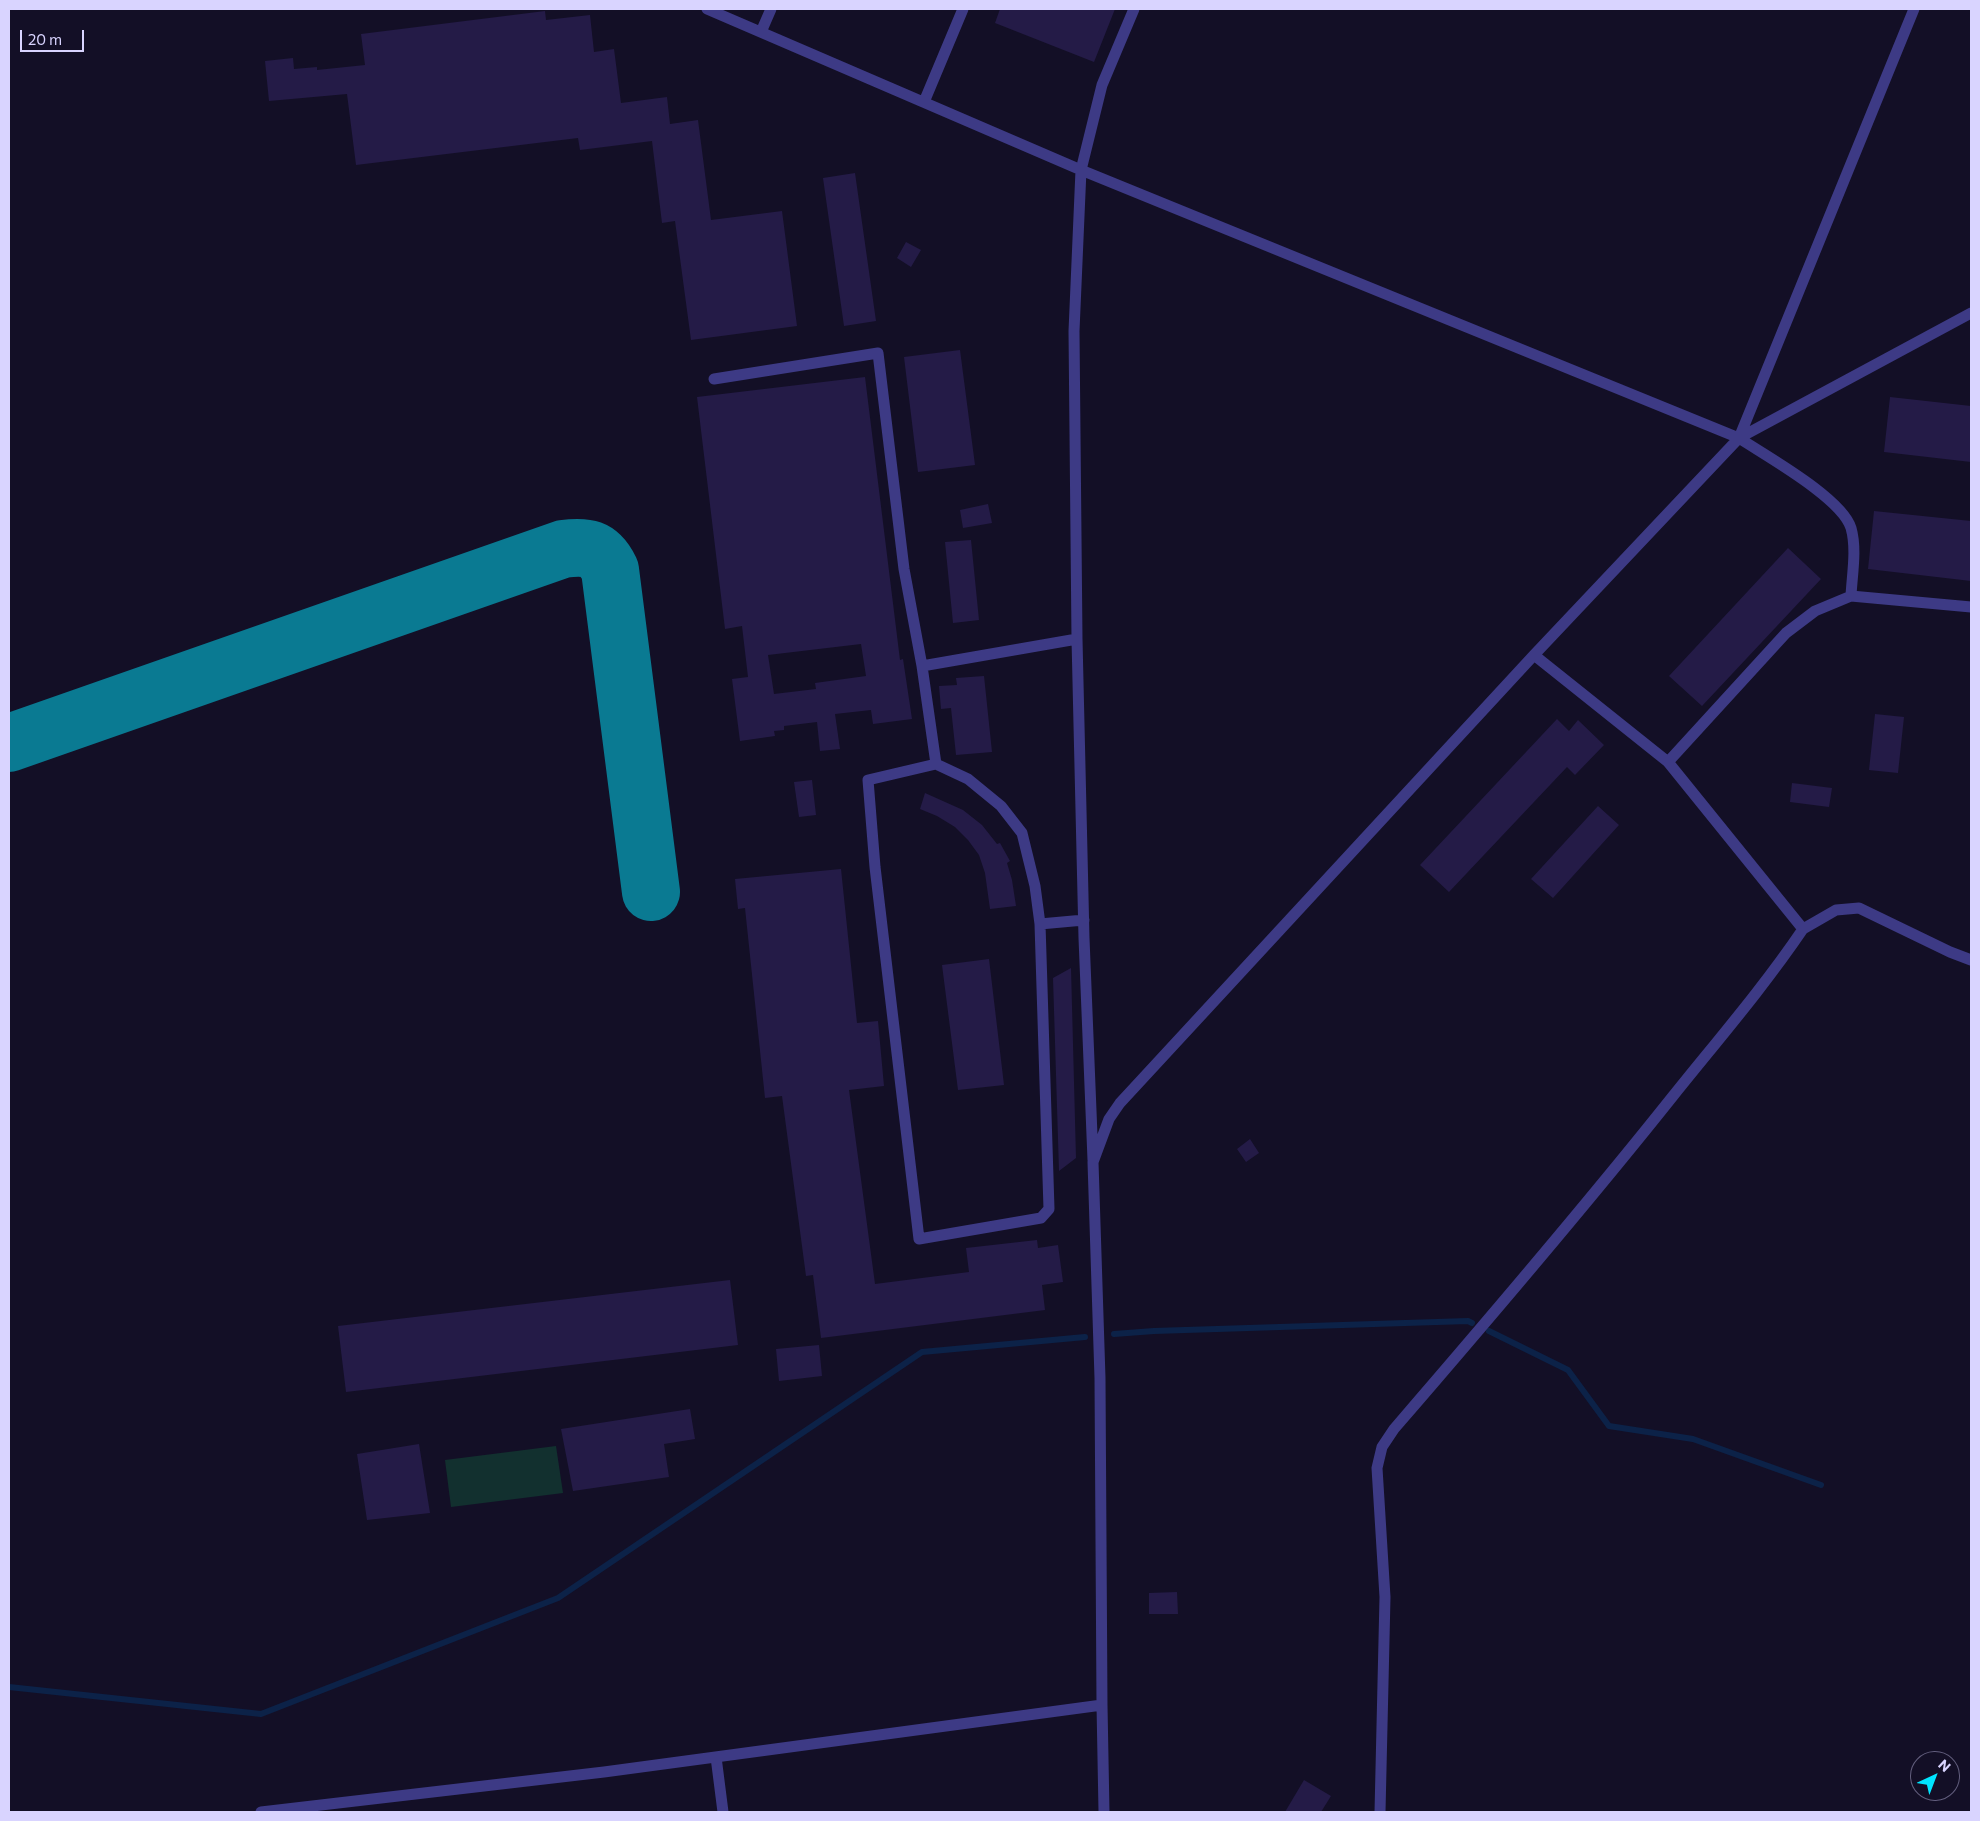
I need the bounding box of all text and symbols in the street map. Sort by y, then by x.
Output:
scale bar [22,20,86,52]
text: 20 m [28,30,62,48]
north arrow [1910,1751,1960,1801]
text: N [1935,1756,1955,1775]

